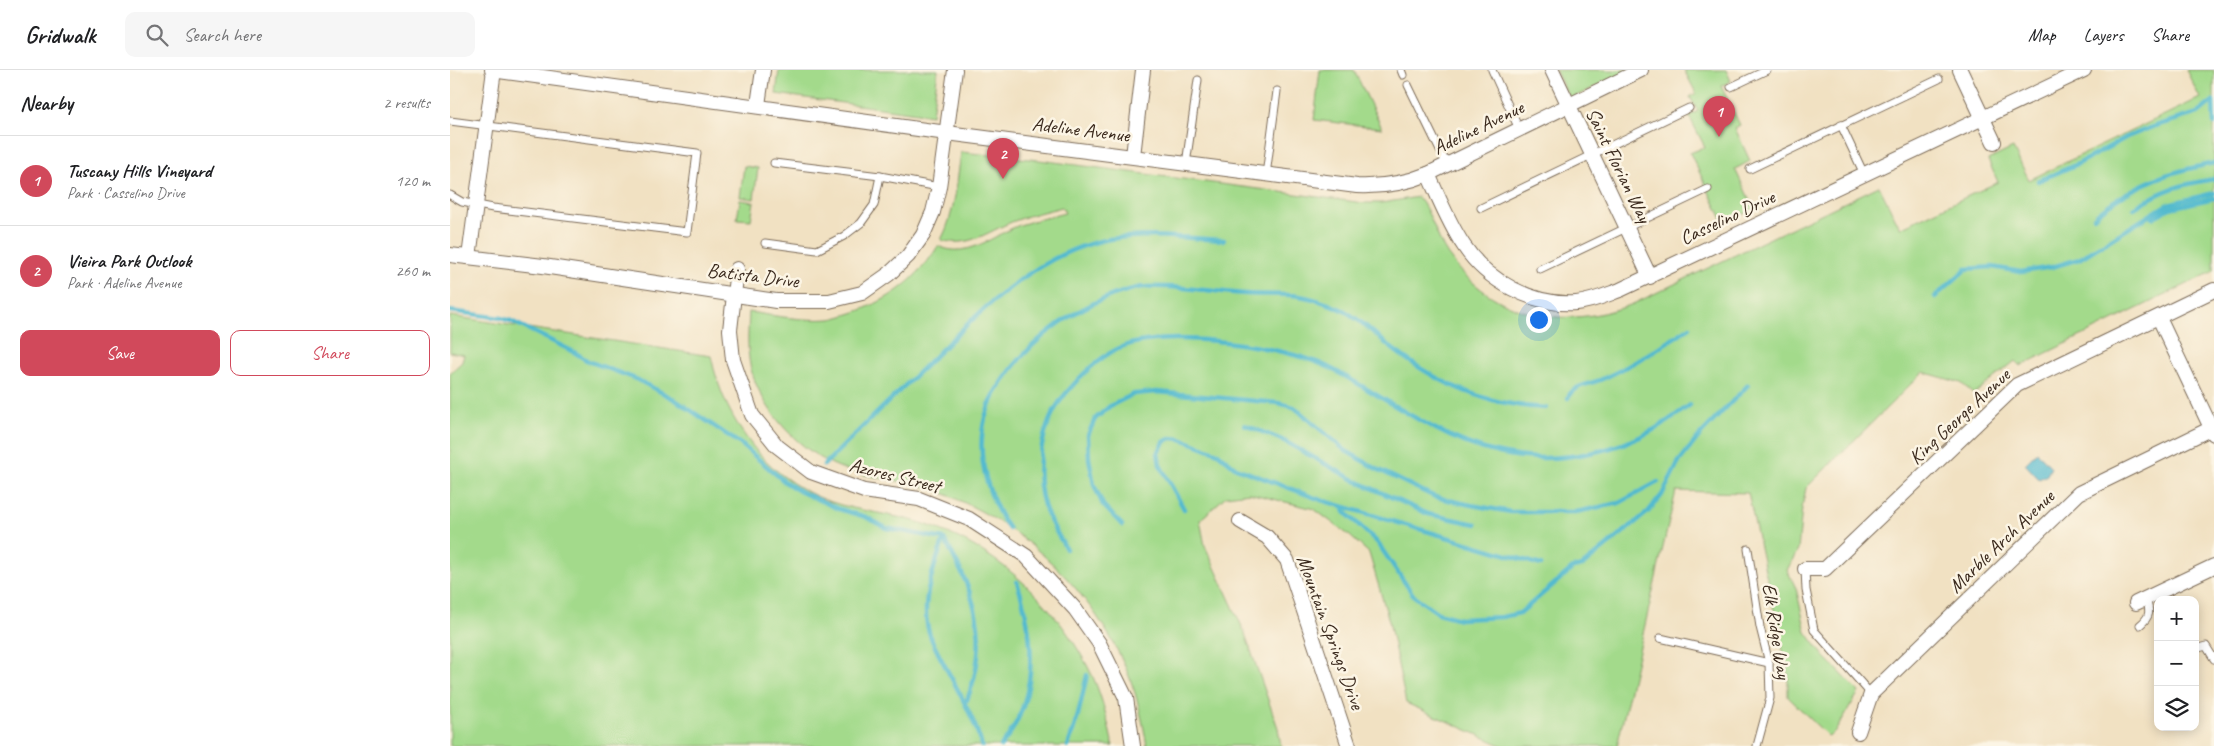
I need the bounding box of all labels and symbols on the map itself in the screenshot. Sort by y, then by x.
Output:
street label: Adeline Avenue [1429,94,1529,160]
pin: 1 [1703,96,1735,137]
street label: Saint Florian Way [1580,104,1658,229]
street label: Adeline Avenue [1031,111,1132,148]
pin: 2 [987,138,1019,179]
street label: Casselino Drive [1676,184,1780,250]
street label: Batista Drive [706,257,802,294]
your location [1526,307,1552,333]
street label: King George Avenue [1903,362,2017,470]
street label: Azores Street [847,452,946,500]
street label: Marble Arch Avenue [1943,483,2061,598]
street label: Mountain Springs Drive [1291,552,1371,714]
street label: Elk Ridge Way [1757,582,1797,682]

